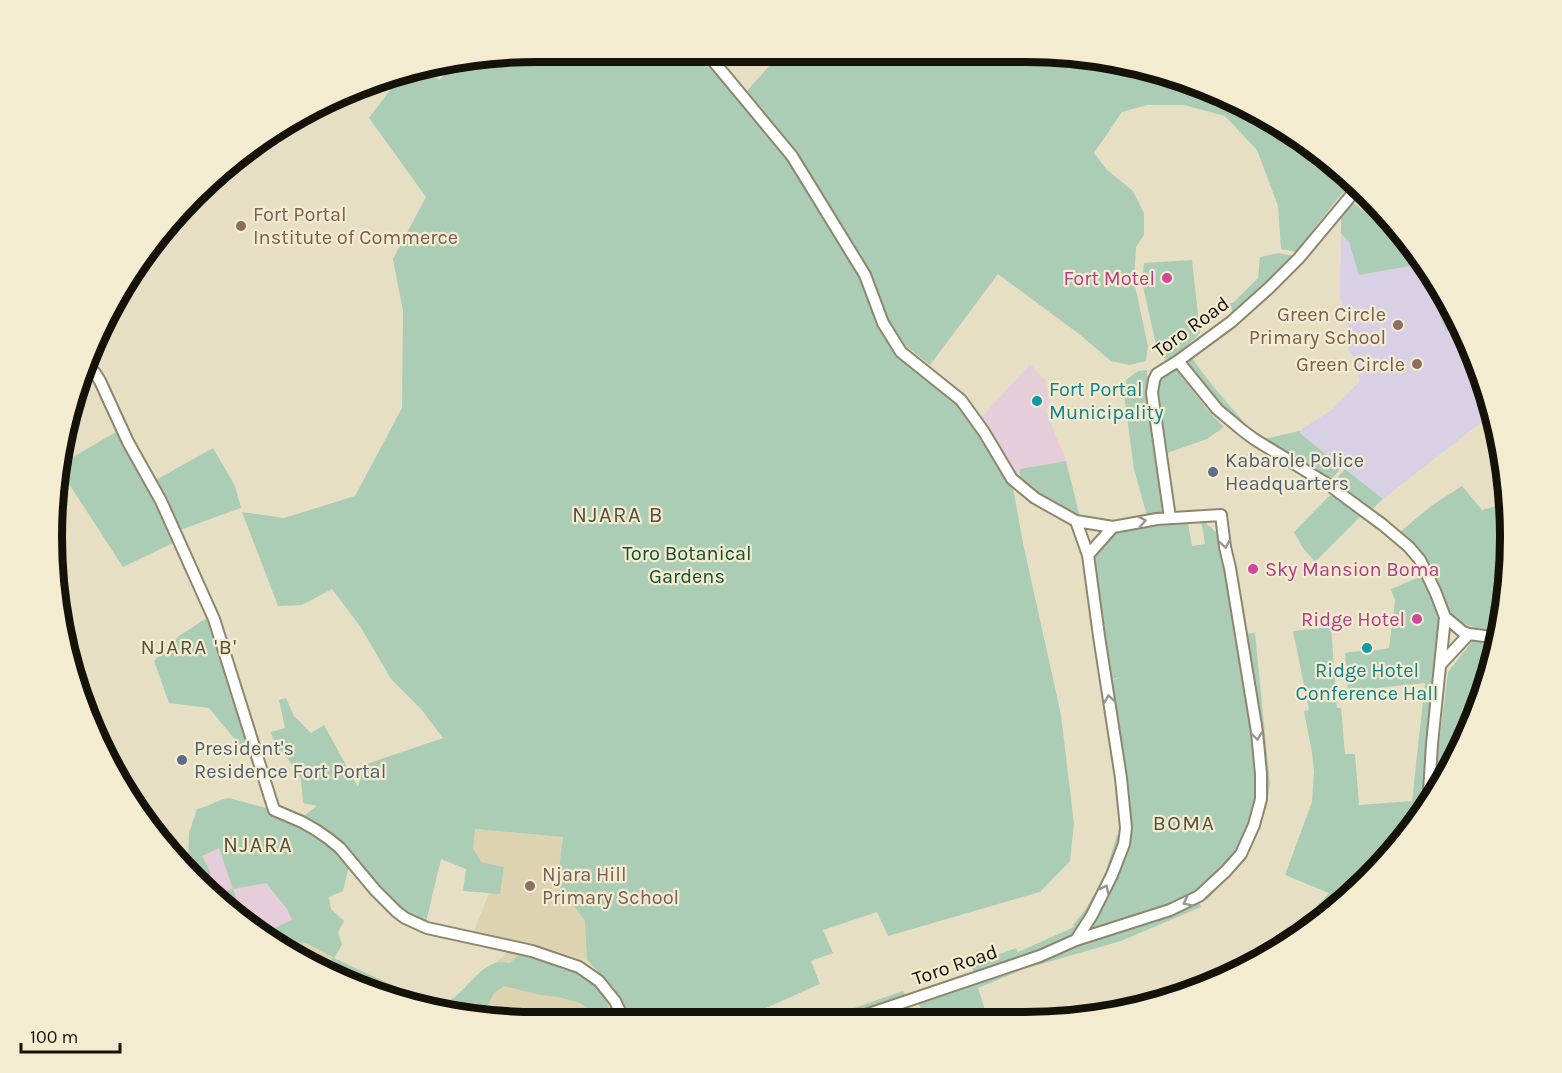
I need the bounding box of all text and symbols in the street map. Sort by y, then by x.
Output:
place label: Fort Portal Institute of Commerce [253,203,458,249]
marker: Fort Portal Institute of Commerce [234,219,248,233]
place label: Fort Motel [1063,267,1155,290]
marker: Fort Motel [1160,271,1174,285]
street label: Toro Road [1149,292,1233,362]
place label: Green Circle Primary School [1249,303,1386,349]
marker: Green Circle Primary School [1391,318,1405,332]
place label: Green Circle [1296,353,1405,376]
marker: Green Circle [1410,357,1424,371]
place label: Fort Portal Municipality [1049,378,1163,424]
marker: Fort Portal Municipality [1030,394,1044,408]
place label: Kabarole Police Headquarters [1225,449,1364,495]
marker: Kabarole Police Headquarters [1206,465,1220,479]
district label: NJARA B [572,502,664,528]
one-way arrow [1137,516,1146,528]
one-way arrow [1218,539,1230,548]
park label: Toro Botanical Gardens [622,542,752,588]
place label: Sky Mansion Boma [1265,558,1439,581]
marker: Sky Mansion Boma [1246,562,1260,576]
place label: Ridge Hotel [1301,608,1405,631]
marker: Ridge Hotel [1410,612,1424,626]
district label: NJARA 'B' [140,635,238,659]
marker: Ridge Hotel Conference Hall [1360,641,1374,655]
place label: Ridge Hotel Conference Hall [1296,659,1438,705]
one-way arrow [1104,694,1116,703]
one-way arrow [1250,731,1263,741]
place label: President's Residence Fort Portal [194,737,386,783]
marker: President's Residence Fort Portal [175,753,189,767]
district label: BOMA [1153,811,1215,835]
district label: NJARA [223,832,293,858]
place label: Njara Hill Primary School [542,863,679,909]
marker: Njara Hill Primary School [523,879,537,893]
one-way arrow [1098,884,1109,895]
one-way arrow [1182,895,1193,906]
street label: Toro Road [910,940,1000,990]
scale bar [21,1016,120,1054]
text: 100 m [30,1026,78,1048]

